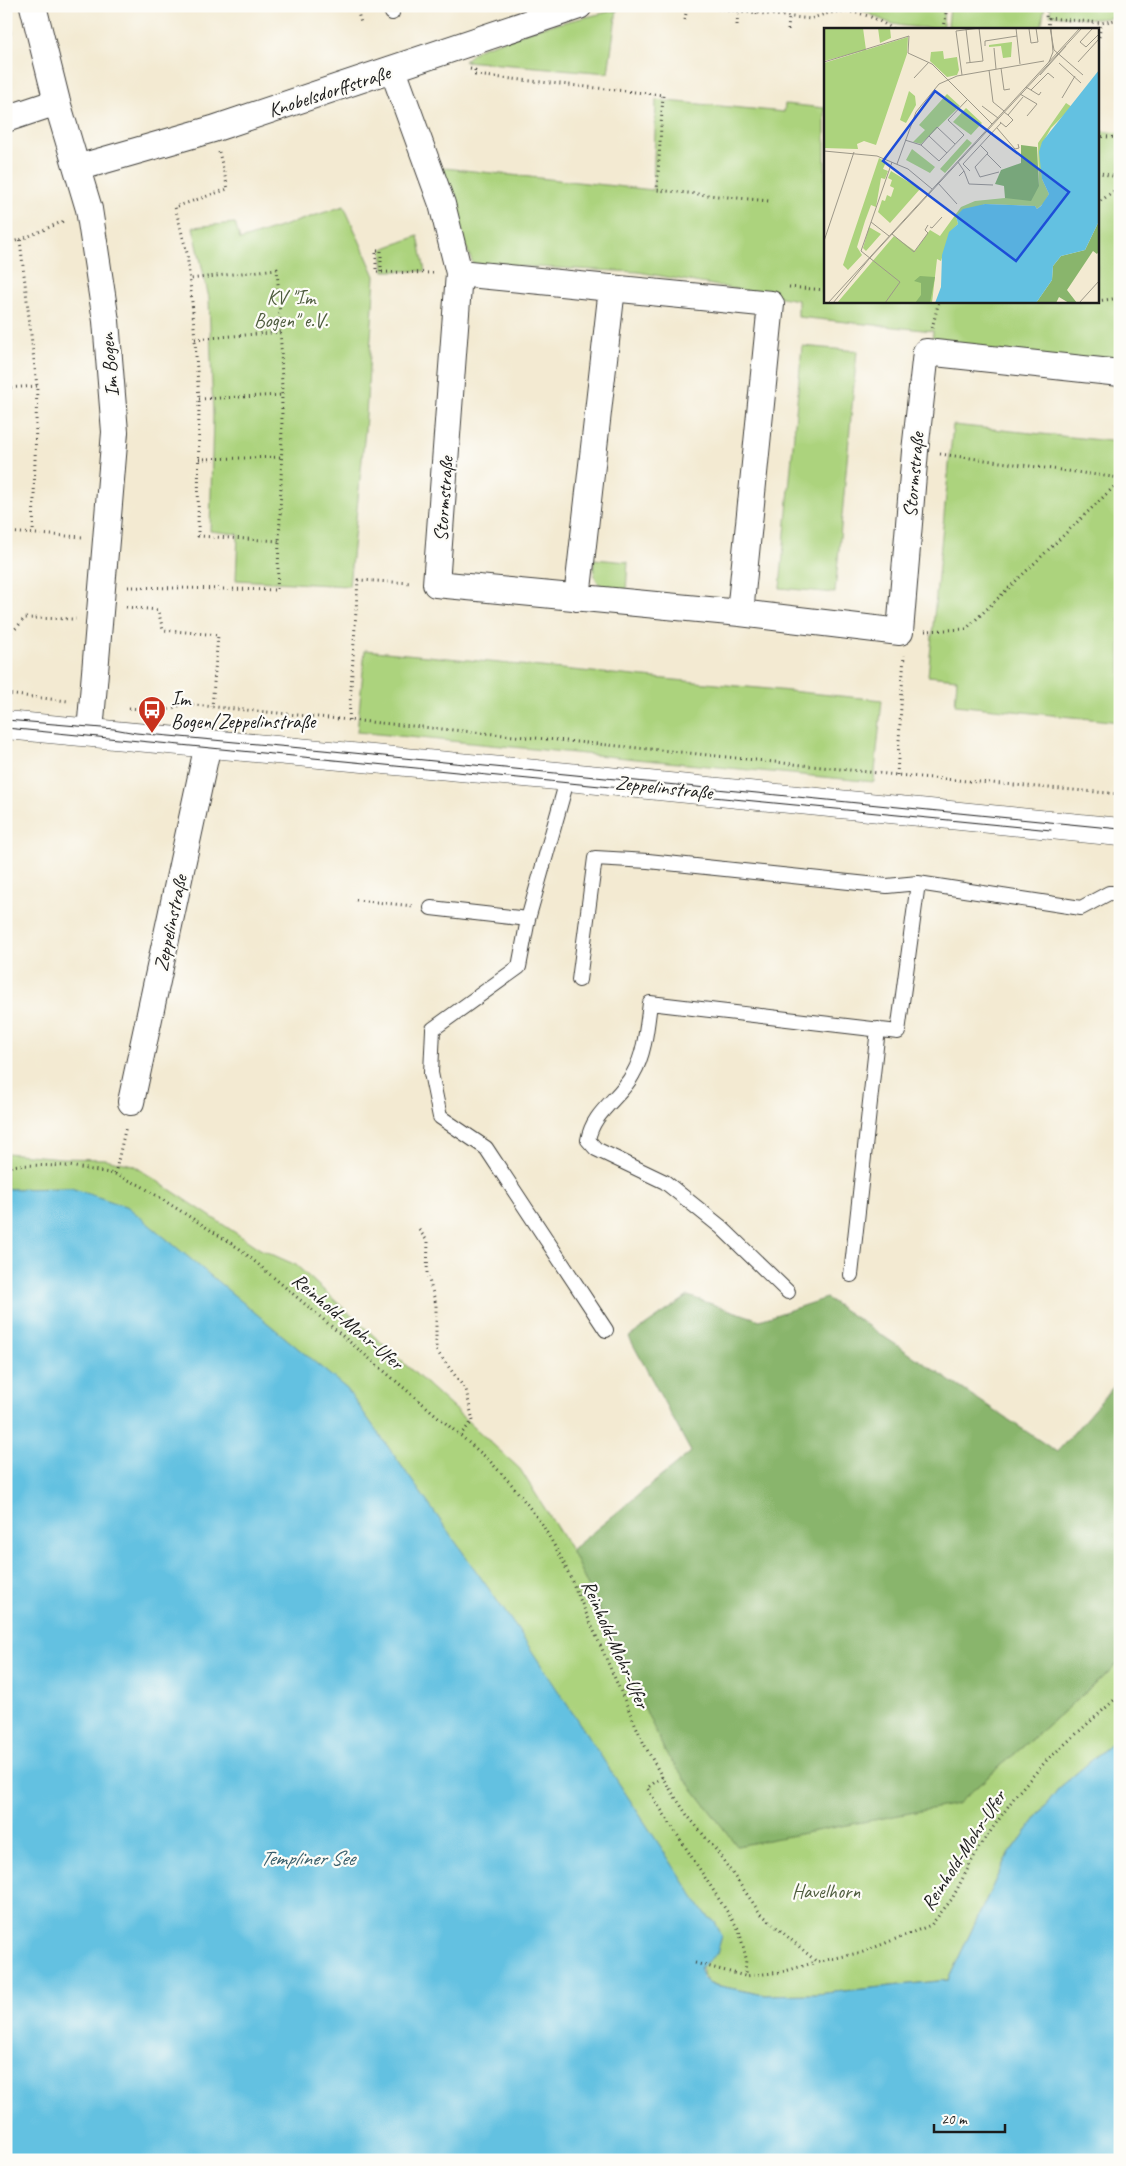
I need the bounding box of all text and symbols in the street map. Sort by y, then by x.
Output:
inset map [824,28,1098,302]
street label: Knobelsdorffstraße [265,60,395,123]
park label: KV "Im Bogen" e.V. [254,285,328,333]
street label: Im Bogen [94,331,125,398]
street label: Stormstraße [897,430,930,519]
street label: Stormstraße [428,454,459,542]
place label: Im Bogen/Zeppelinstraße [171,686,317,734]
bus stop icon: Im Bogen/Zeppelinstraße [137,695,167,734]
street label: Zeppelinstraße [614,770,715,805]
street label: Zeppelinstraße [148,871,193,973]
street label: Reinhold-Mohr-Ufer [287,1267,410,1376]
street label: Reinhold-Mohr-Ufer [576,1576,656,1714]
street label: Reinhold-Mohr-Ufer [915,1784,1012,1915]
water label: Templiner See [260,1845,357,1871]
park label: Havelhorn [792,1879,861,1904]
scale bar [934,2101,1005,2133]
text: 20 m [941,2110,968,2129]

